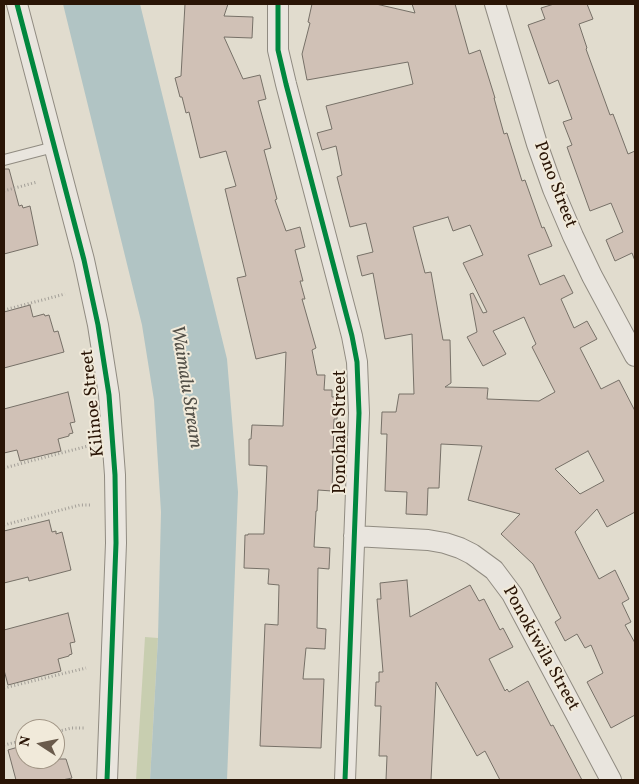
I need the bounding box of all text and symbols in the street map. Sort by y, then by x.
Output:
street label: Pono Street [528,139,580,231]
water label: Waimalu Stream [164,324,206,450]
street label: Kilinoe Street [78,348,110,458]
street label: Ponohale Street [331,370,353,494]
street label: Ponokiwila Street [497,583,583,715]
north arrow [15,719,65,769]
text: N [15,734,36,748]

